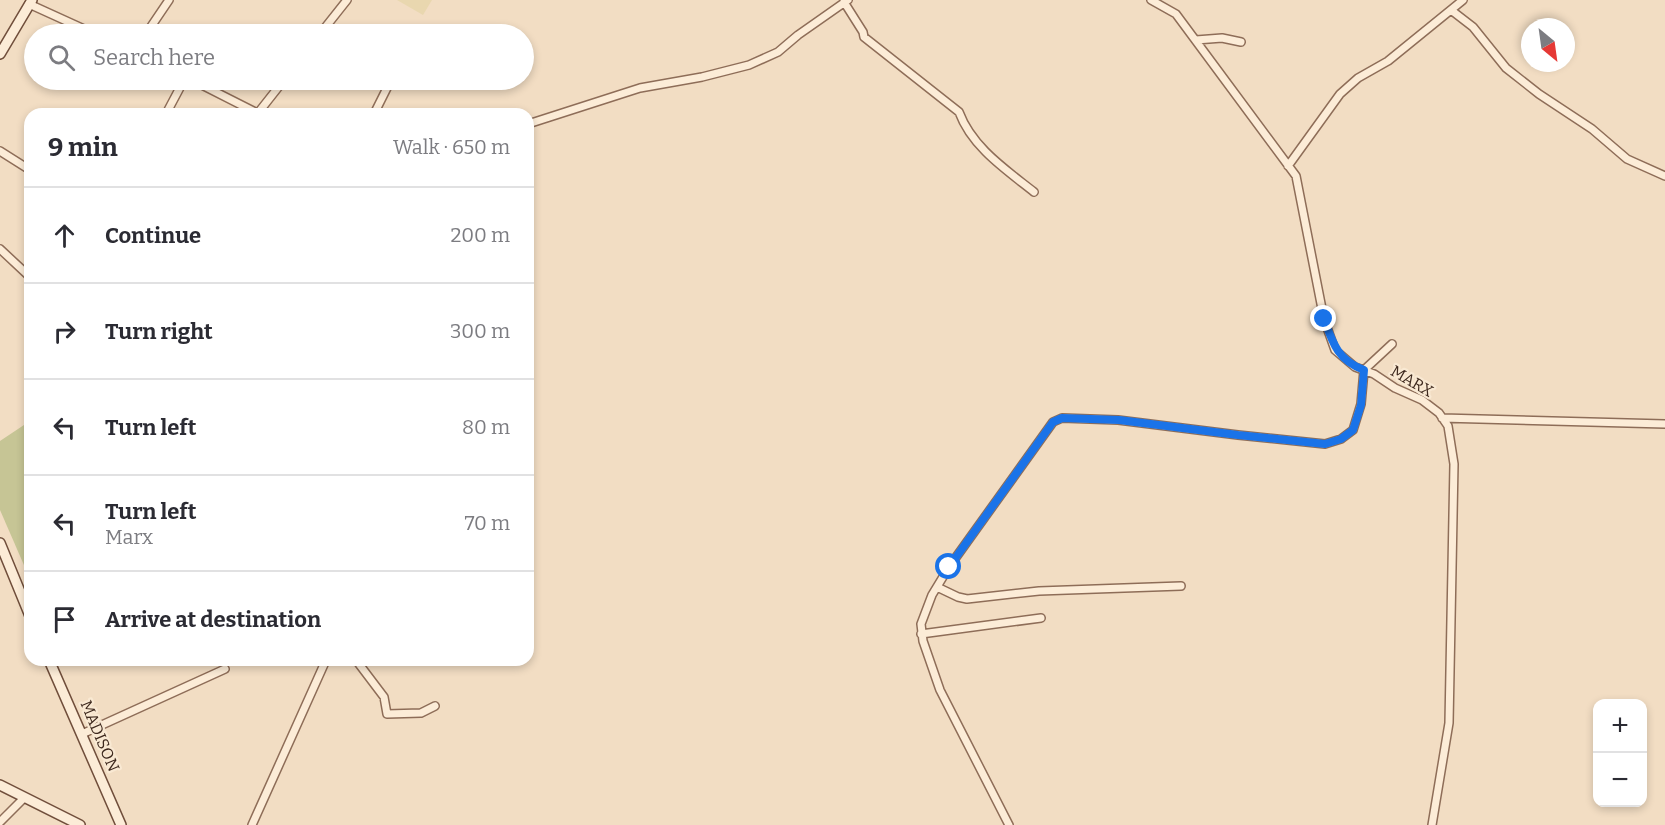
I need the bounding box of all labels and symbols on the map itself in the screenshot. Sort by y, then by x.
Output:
north arrow [1521,18,1575,72]
route end [1310,305,1336,331]
street label: MARX [1387,361,1437,401]
route start [935,553,961,579]
street label: MADISON [76,697,124,775]

